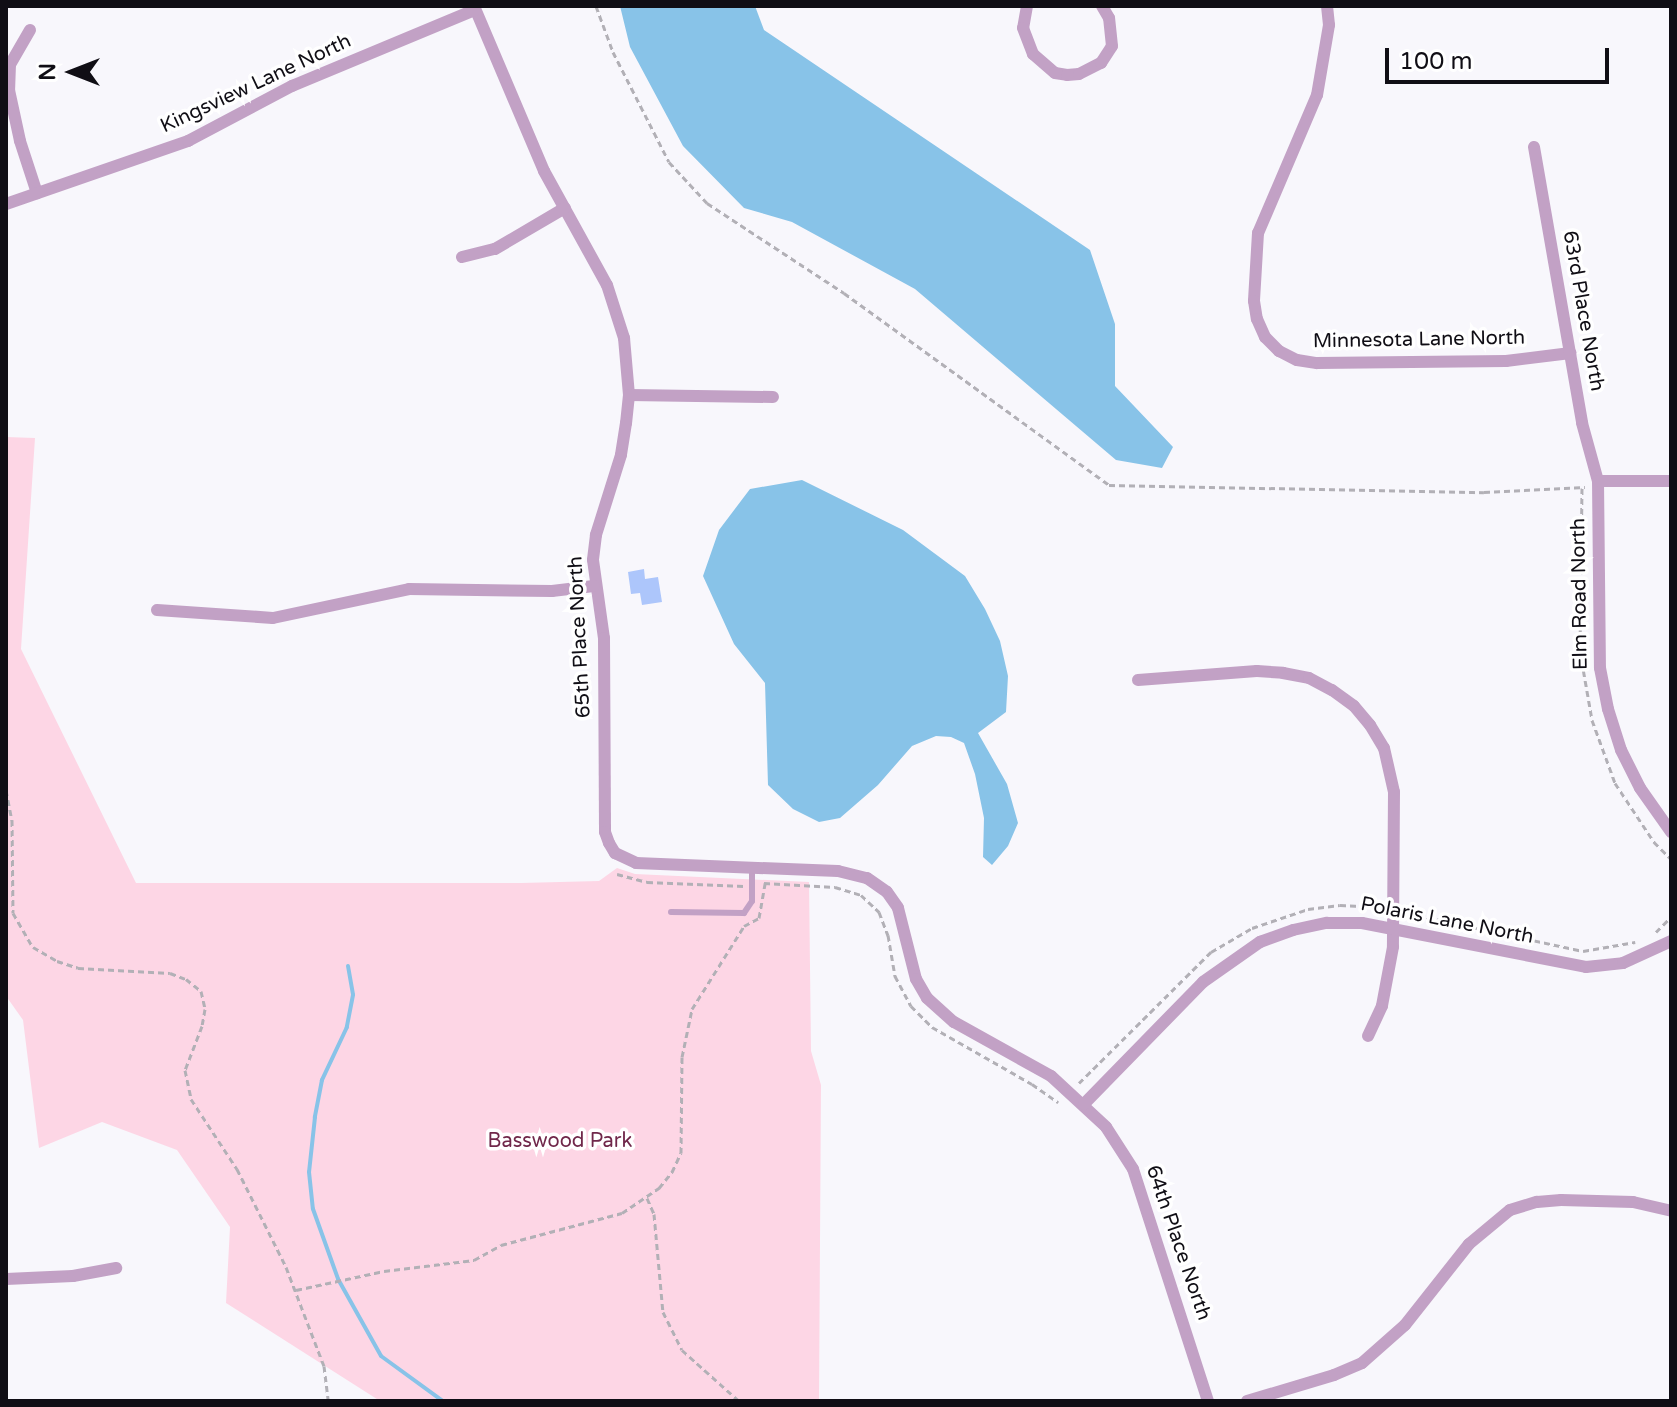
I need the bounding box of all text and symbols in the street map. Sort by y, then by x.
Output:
street label: Kingsview Lane North [157,29,355,139]
north arrow [32,32,112,112]
scale bar [1389,32,1613,82]
text: 100 m [1399,47,1473,76]
text: N [35,63,61,81]
street label: 63rd Place North [1557,229,1609,393]
street label: Minnesota Lane North [1313,326,1525,354]
street label: Elm Road North [1567,518,1593,670]
street label: 65th Place North [564,555,596,719]
street label: Polaris Lane North [1358,892,1536,950]
park label: Basswood Park [488,1129,632,1153]
street label: 64th Place North [1140,1162,1216,1324]

